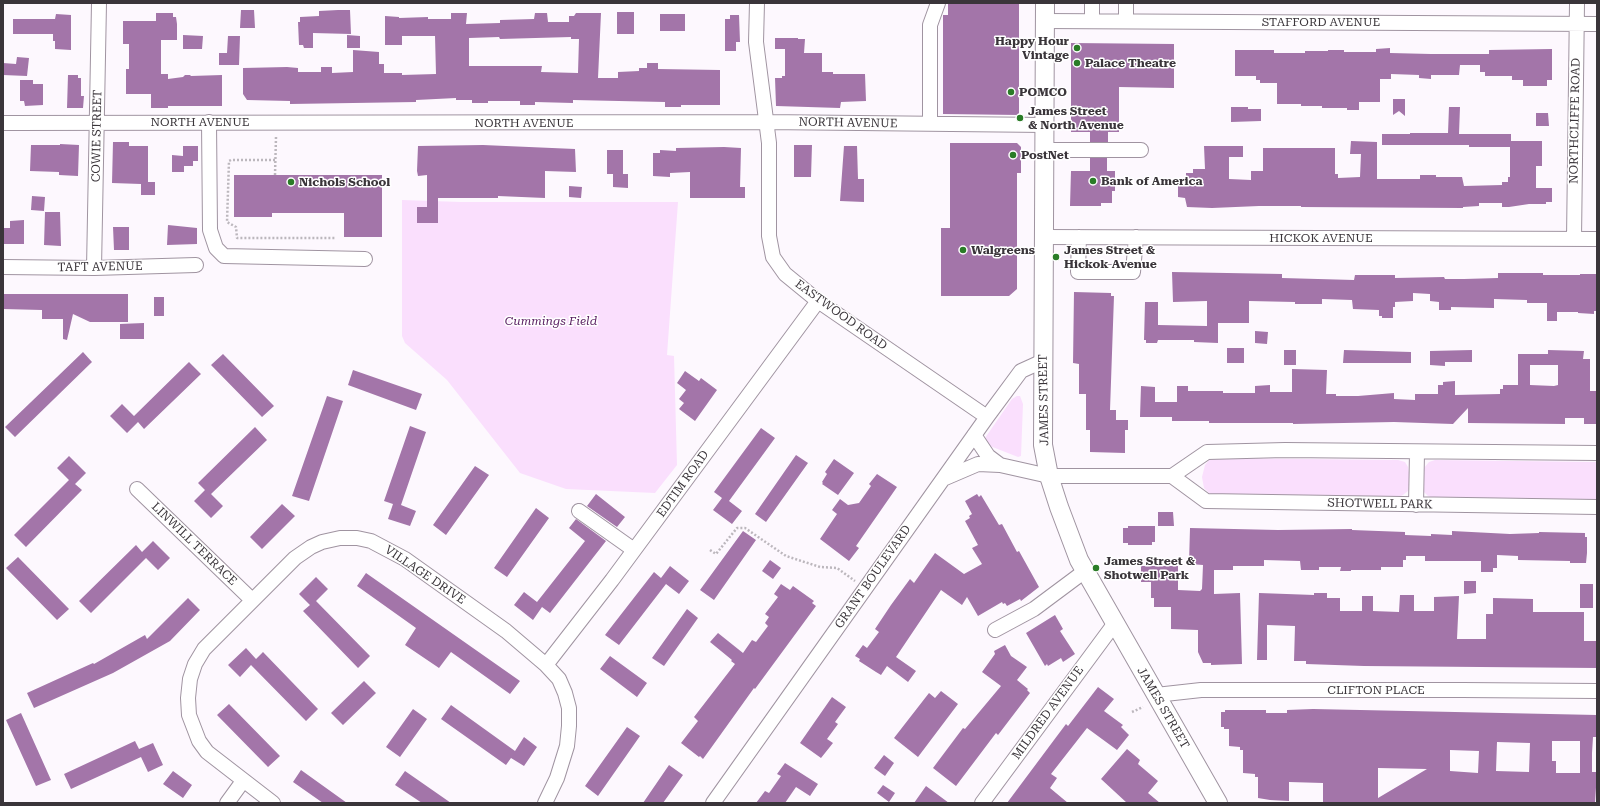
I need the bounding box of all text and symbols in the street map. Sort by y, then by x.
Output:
street label: STAFFORD AVENUE [1262,15,1380,29]
place label: Happy Hour Vintage [995,34,1069,62]
marker: Happy Hour Vintage [1072,43,1082,53]
place label: Palace Theatre [1085,56,1176,70]
marker: Palace Theatre [1072,58,1082,68]
street label: NORTHCLIFFE ROAD [1567,58,1583,184]
place label: POMCO [1019,85,1067,99]
marker: POMCO [1006,87,1016,97]
street label: COWIE STREET [89,90,105,182]
place label: James Street & North Avenue [1028,104,1124,132]
marker: James Street & North Avenue [1015,113,1025,123]
street label: NORTH AVENUE [150,115,250,129]
street label: NORTH AVENUE [798,115,898,131]
street label: NORTH AVENUE [474,116,574,130]
place label: PostNet [1021,148,1069,162]
marker: PostNet [1008,150,1018,160]
place label: Bank of America [1101,174,1203,188]
place label: Nichols School [299,175,390,189]
marker: Bank of America [1088,176,1098,186]
marker: Nichols School [286,177,296,187]
street label: HICKOK AVENUE [1269,231,1373,245]
place label: Walgreens [971,243,1035,257]
place label: James Street & Hickok Avenue [1064,243,1157,271]
marker: Walgreens [958,245,968,255]
marker: James Street & Hickok Avenue [1051,252,1061,262]
street label: TAFT AVENUE [57,259,143,275]
street label: EASTWOOD ROAD [792,277,890,353]
park label: Cummings Field [505,314,597,328]
street label: JAMES STREET [1036,354,1052,446]
street label: EDTIM ROAD [654,448,712,520]
street label: SHOTWELL PARK [1327,496,1433,512]
street label: LINWILL TERRACE [148,500,240,588]
street label: GRANT BOULEVARD [832,523,914,631]
street label: VILLAGE DRIVE [382,543,468,607]
place label: James Street & Shotwell Park [1104,554,1195,582]
marker: James Street & Shotwell Park [1091,563,1101,573]
street label: MILDRED AVENUE [1009,664,1087,762]
street label: JAMES STREET [1134,665,1192,751]
street label: CLIFTON PLACE [1327,683,1425,697]

